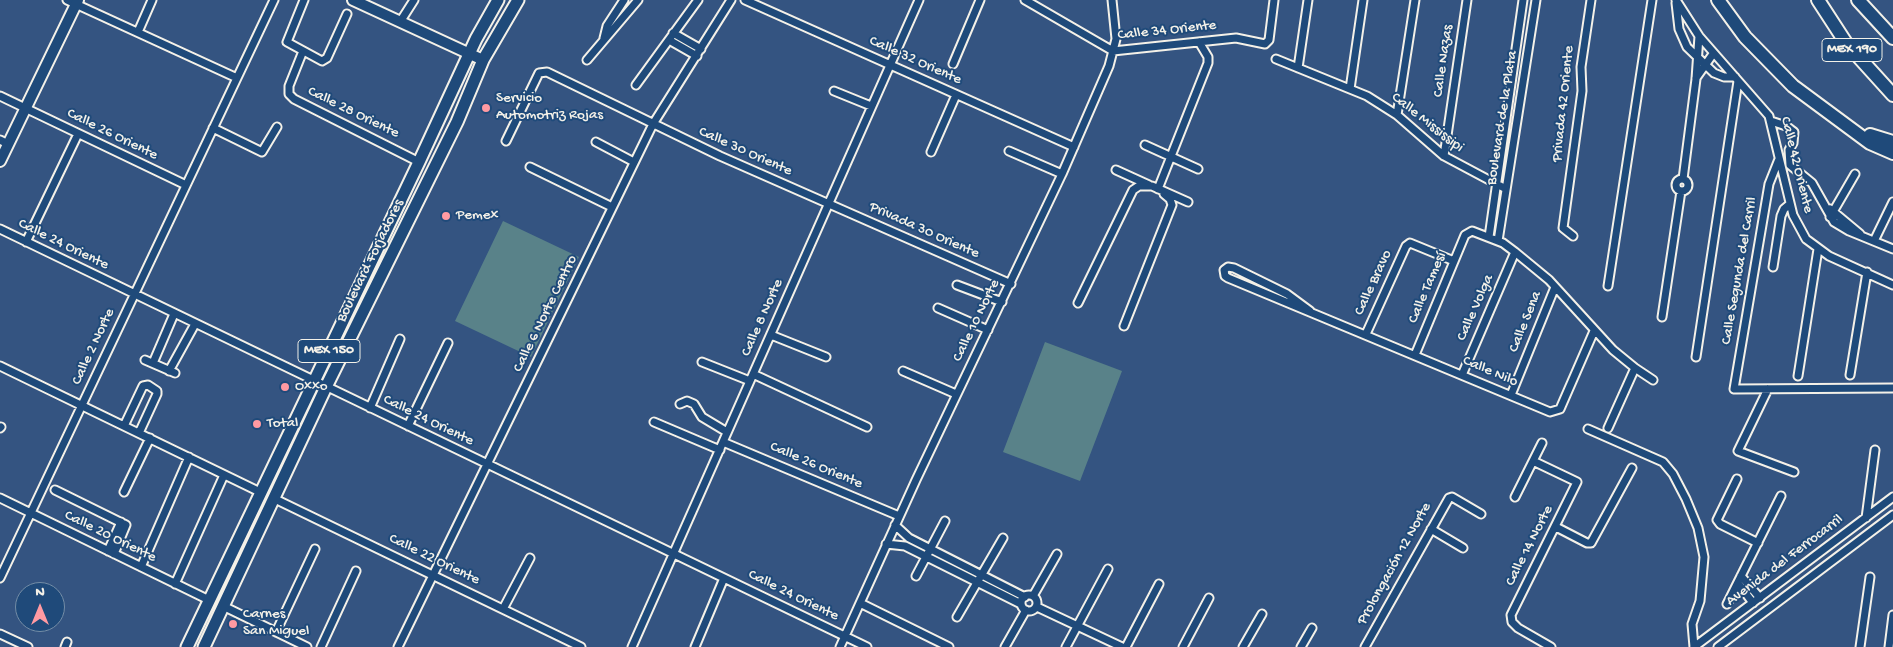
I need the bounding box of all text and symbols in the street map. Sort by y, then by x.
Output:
street label: Calle 34 Oriente [1117,17,1217,45]
street label: Calle Nazas [1430,24,1458,98]
street label: Calle 32 Oriente [866,33,964,89]
road number: MEX 190 [1822,38,1882,62]
street label: Privada 42 Oriente [1549,45,1579,163]
street label: Boulevard de la Plata [1483,50,1523,186]
street label: Calle 28 Oriente [304,83,402,143]
street label: Calle Mississipi [1387,89,1467,157]
place label: Servicio Automotriz Rojas [496,90,603,125]
marker: Servicio Automotriz Rojas [480,102,492,114]
street label: Calle 26 Oriente [63,105,161,165]
street label: Calle 42 Oriente [1775,115,1817,215]
street label: Calle 30 Oriente [695,123,795,181]
street label: Boulevard Forjadores [333,196,409,326]
street label: Calle Segunda del Carril [1718,196,1762,346]
street label: Privada 30 Oriente [866,199,982,263]
place label: Pemex [456,207,498,225]
marker: Pemex [440,210,452,222]
street label: Calle 24 Oriente [15,215,111,275]
street label: Calle Bravo [1351,247,1397,319]
street label: Calle Tamesí [1405,250,1451,326]
street label: Calle 6 Norte Centro [510,253,582,375]
street label: Calle Volga [1453,272,1499,344]
street label: Calle 8 Norte [738,276,788,360]
street label: Calle 10 Norte [949,277,1005,365]
street label: Calle Sena [1506,289,1546,355]
street label: Calle 2 Norte [69,306,119,388]
road number: MEX 150 [298,340,360,362]
street label: Calle Nilo [1460,352,1520,392]
place label: Oxxo [295,378,328,396]
marker: Oxxo [279,381,291,393]
street label: Calle 24 Oriente [380,391,476,451]
place label: Total [267,415,298,433]
marker: Total [251,418,263,430]
street label: Calle 26 Oriente [767,438,865,494]
street label: Prolongación 12 Norte [1354,500,1436,628]
street label: Calle 14 Norte [1502,503,1558,589]
street label: Calle 20 Oriente [61,507,159,567]
street label: Avenida del Ferrocarril [1723,511,1847,611]
street label: Calle 22 Oriente [386,530,482,590]
street label: Calle 24 Oriente [745,566,841,626]
north arrow [15,582,65,632]
text: N [35,584,45,601]
place label: Carnes San Miguel [243,606,309,641]
marker: Carnes San Miguel [227,618,239,630]

